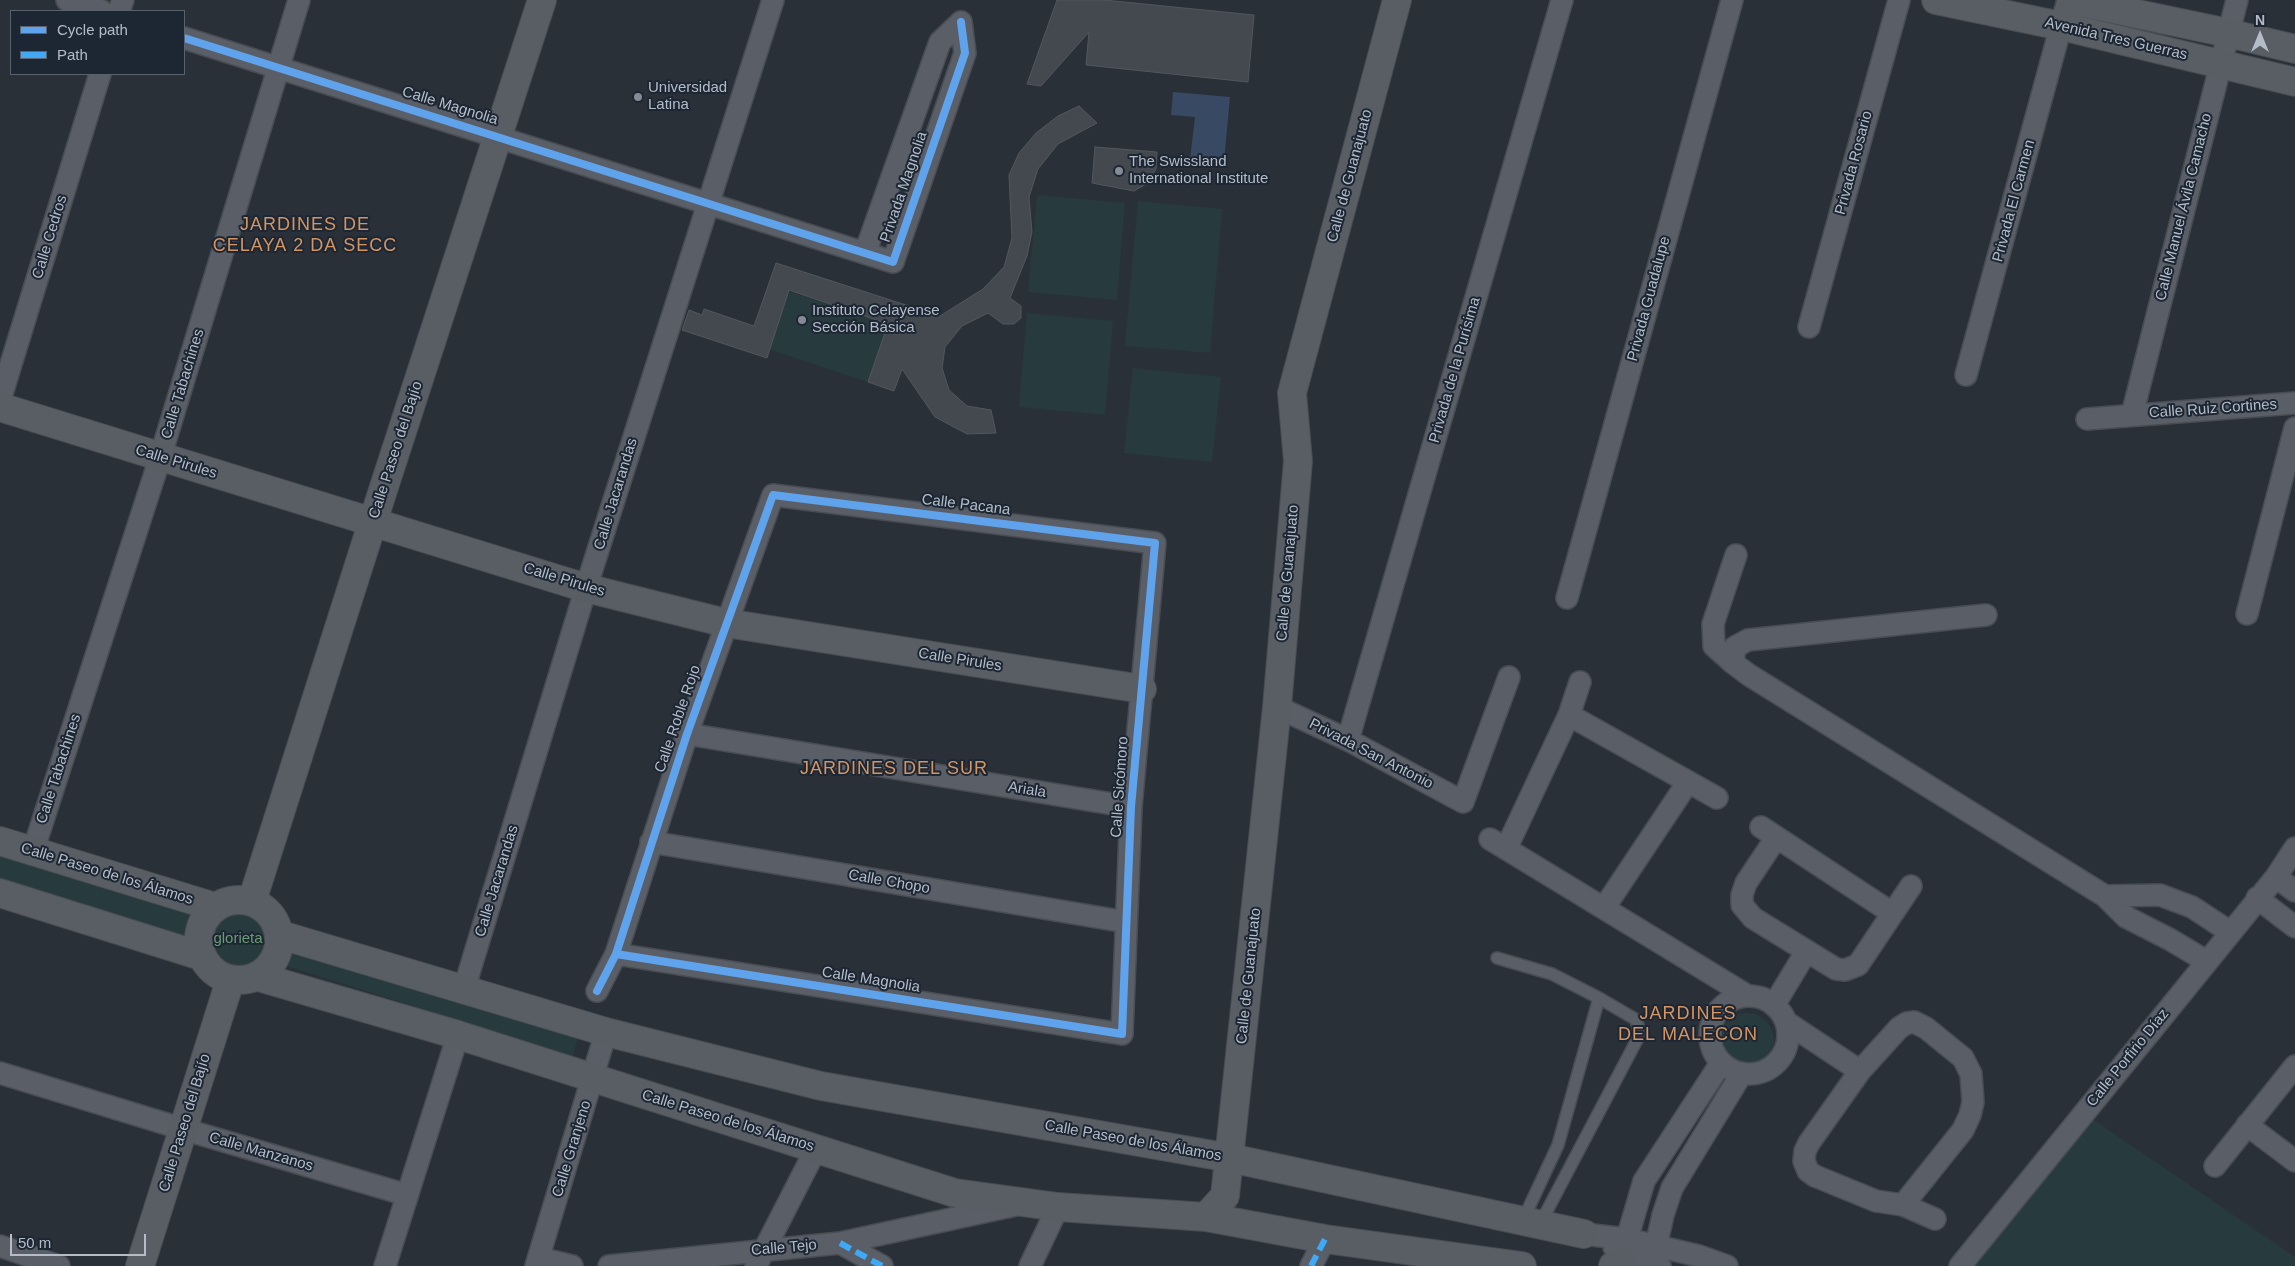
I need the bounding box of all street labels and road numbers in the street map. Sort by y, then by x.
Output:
street label: Avenida Tres Guerras [2043,14,2189,64]
street label: Calle Magnolia [400,83,500,129]
street label: Calle de Guanajuato [1324,108,1376,244]
street label: Privada Rosario [1831,109,1877,217]
street label: Calle Manuel Ávila Camacho [2152,111,2216,303]
street label: Privada Magnolia [877,129,931,245]
street label: Privada El Carmen [1989,138,2039,264]
street label: Calle Cedros [29,193,71,281]
street label: Privada Guadalupe [1624,235,1674,363]
street label: Privada de la Purísima [1426,295,1484,445]
street label: Calle Tabachines [158,327,208,441]
street label: Calle Paseo del Bajío [365,379,427,521]
street label: Calle Ruiz Cortines [2148,396,2278,422]
street label: Calle Jacarandas [590,436,642,552]
street label: Calle Pirules [133,441,219,483]
street label: Calle Pacana [921,491,1011,519]
street label: Calle de Guanajuato [1273,504,1303,642]
street label: Calle Pirules [521,559,607,601]
street label: Calle Pirules [917,645,1003,675]
street label: Calle Roble Rojo [651,663,705,775]
street label: Calle Tabachines [33,712,85,826]
street label: Privada San Antonio [1306,715,1436,793]
street label: Calle Sicómoro [1107,736,1133,838]
street label: Ariala [1007,778,1047,802]
street label: Calle Jacarandas [471,823,523,939]
street label: Calle Paseo de los Álamos [19,839,195,909]
street label: Calle Chopo [847,866,931,898]
street label: Calle de Guanajuato [1233,907,1265,1045]
street label: Calle Magnolia [821,963,921,997]
street label: Calle Porfirio Díaz [2083,1005,2173,1111]
street label: Calle Paseo del Bajío [155,1052,215,1194]
street label: Calle Paseo de los Álamos [640,1086,816,1156]
street label: Calle Granjeno [549,1099,595,1199]
street label: Calle Paseo de los Álamos [1043,1117,1223,1165]
street label: Calle Manzanos [207,1129,315,1175]
street label: Calle Tejo [750,1236,818,1260]

